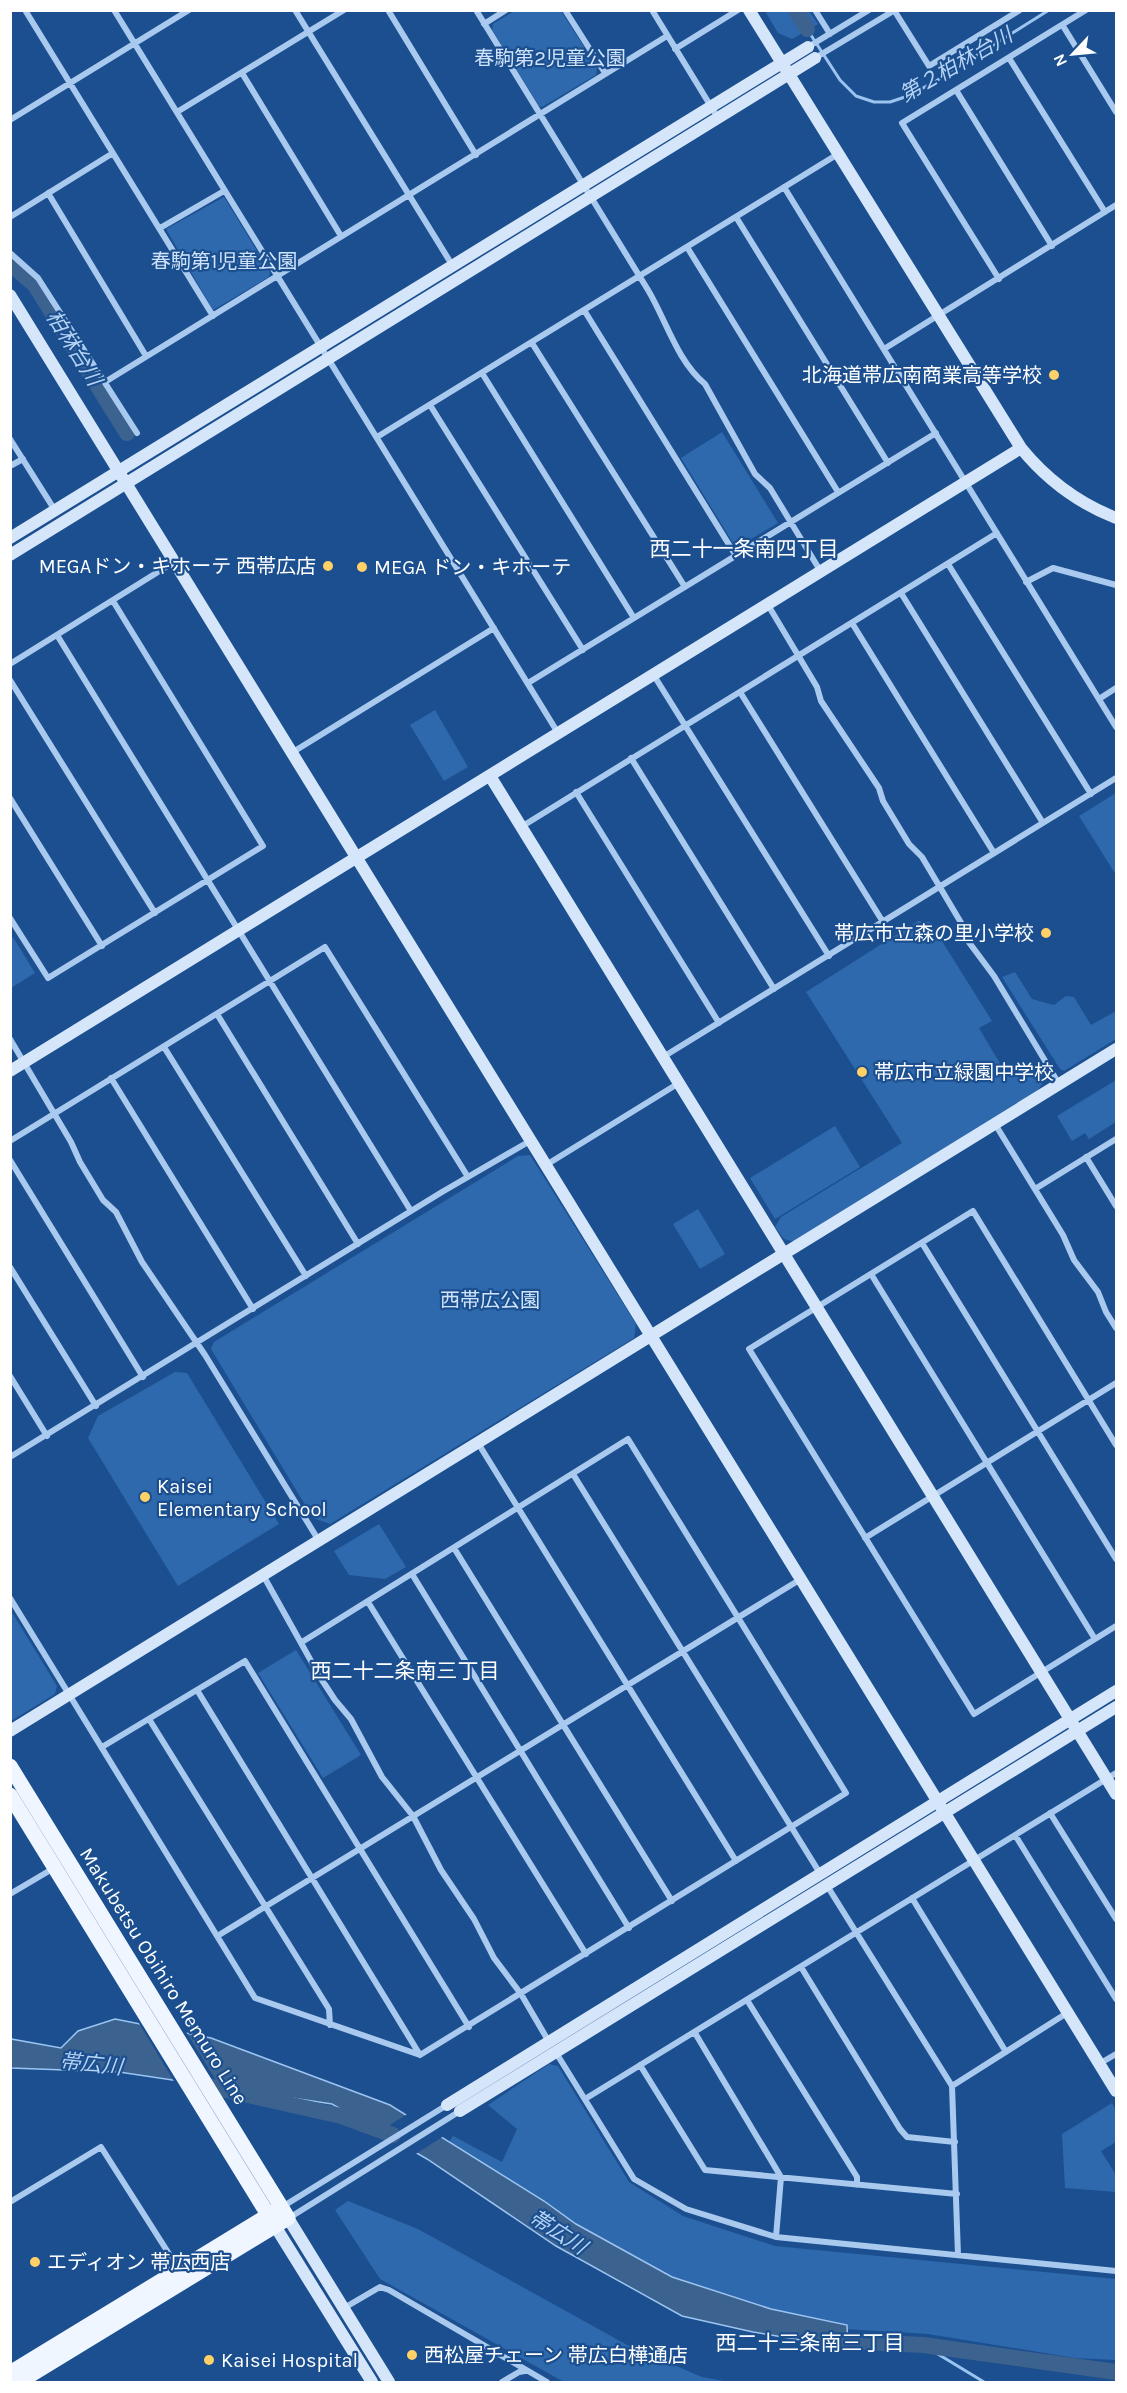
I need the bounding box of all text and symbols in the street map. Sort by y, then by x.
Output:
water label: 第２柏林台川 [895,22,1018,107]
north arrow [1043,24,1103,84]
park label: 春駒第2児童公園 [474,47,626,70]
text: N [1049,51,1071,70]
park label: 春駒第1児童公園 [151,250,297,273]
water label: 柏林台川 [42,306,107,392]
place label: 北海道帯広南商業高等学校 [802,364,1042,387]
marker: 北海道帯広南商業高等学校 [1047,368,1061,382]
district label: 西二十一条南四丁目 [650,537,839,561]
place label: MEGAドン・キホーテ 西帯広店 [39,555,316,578]
place label: MEGA ドン・キホーテ [374,556,571,579]
marker: MEGAドン・キホーテ 西帯広店 [321,559,335,573]
marker: MEGA ドン・キホーテ [355,560,369,574]
place label: 帯広市立森の里小学校 [834,922,1034,945]
marker: 帯広市立森の里小学校 [1039,926,1053,940]
place label: 帯広市立緑園中学校 [874,1061,1054,1084]
marker: 帯広市立緑園中学校 [855,1065,869,1079]
park label: 西帯広公園 [440,1289,540,1312]
place label: Kaisei Elementary School [157,1475,327,1521]
marker: Kaisei Elementary School [138,1490,152,1504]
district label: 西二十二条南三丁目 [311,1659,500,1683]
street label: Makubetsu Obihiro Memuro Line [75,1844,252,2109]
water label: 帯広川 [58,2049,126,2079]
water label: 帯広川 [525,2205,593,2260]
place label: エディオン 帯広西店 [47,2251,230,2274]
marker: エディオン 帯広西店 [28,2255,42,2269]
district label: 西二十三条南三丁目 [716,2331,905,2355]
place label: 西松屋チェーン 帯広白樺通店 [424,2344,688,2367]
marker: 西松屋チェーン 帯広白樺通店 [405,2348,419,2362]
place label: Kaisei Hospital [221,2349,358,2372]
marker: Kaisei Hospital [202,2353,216,2367]

